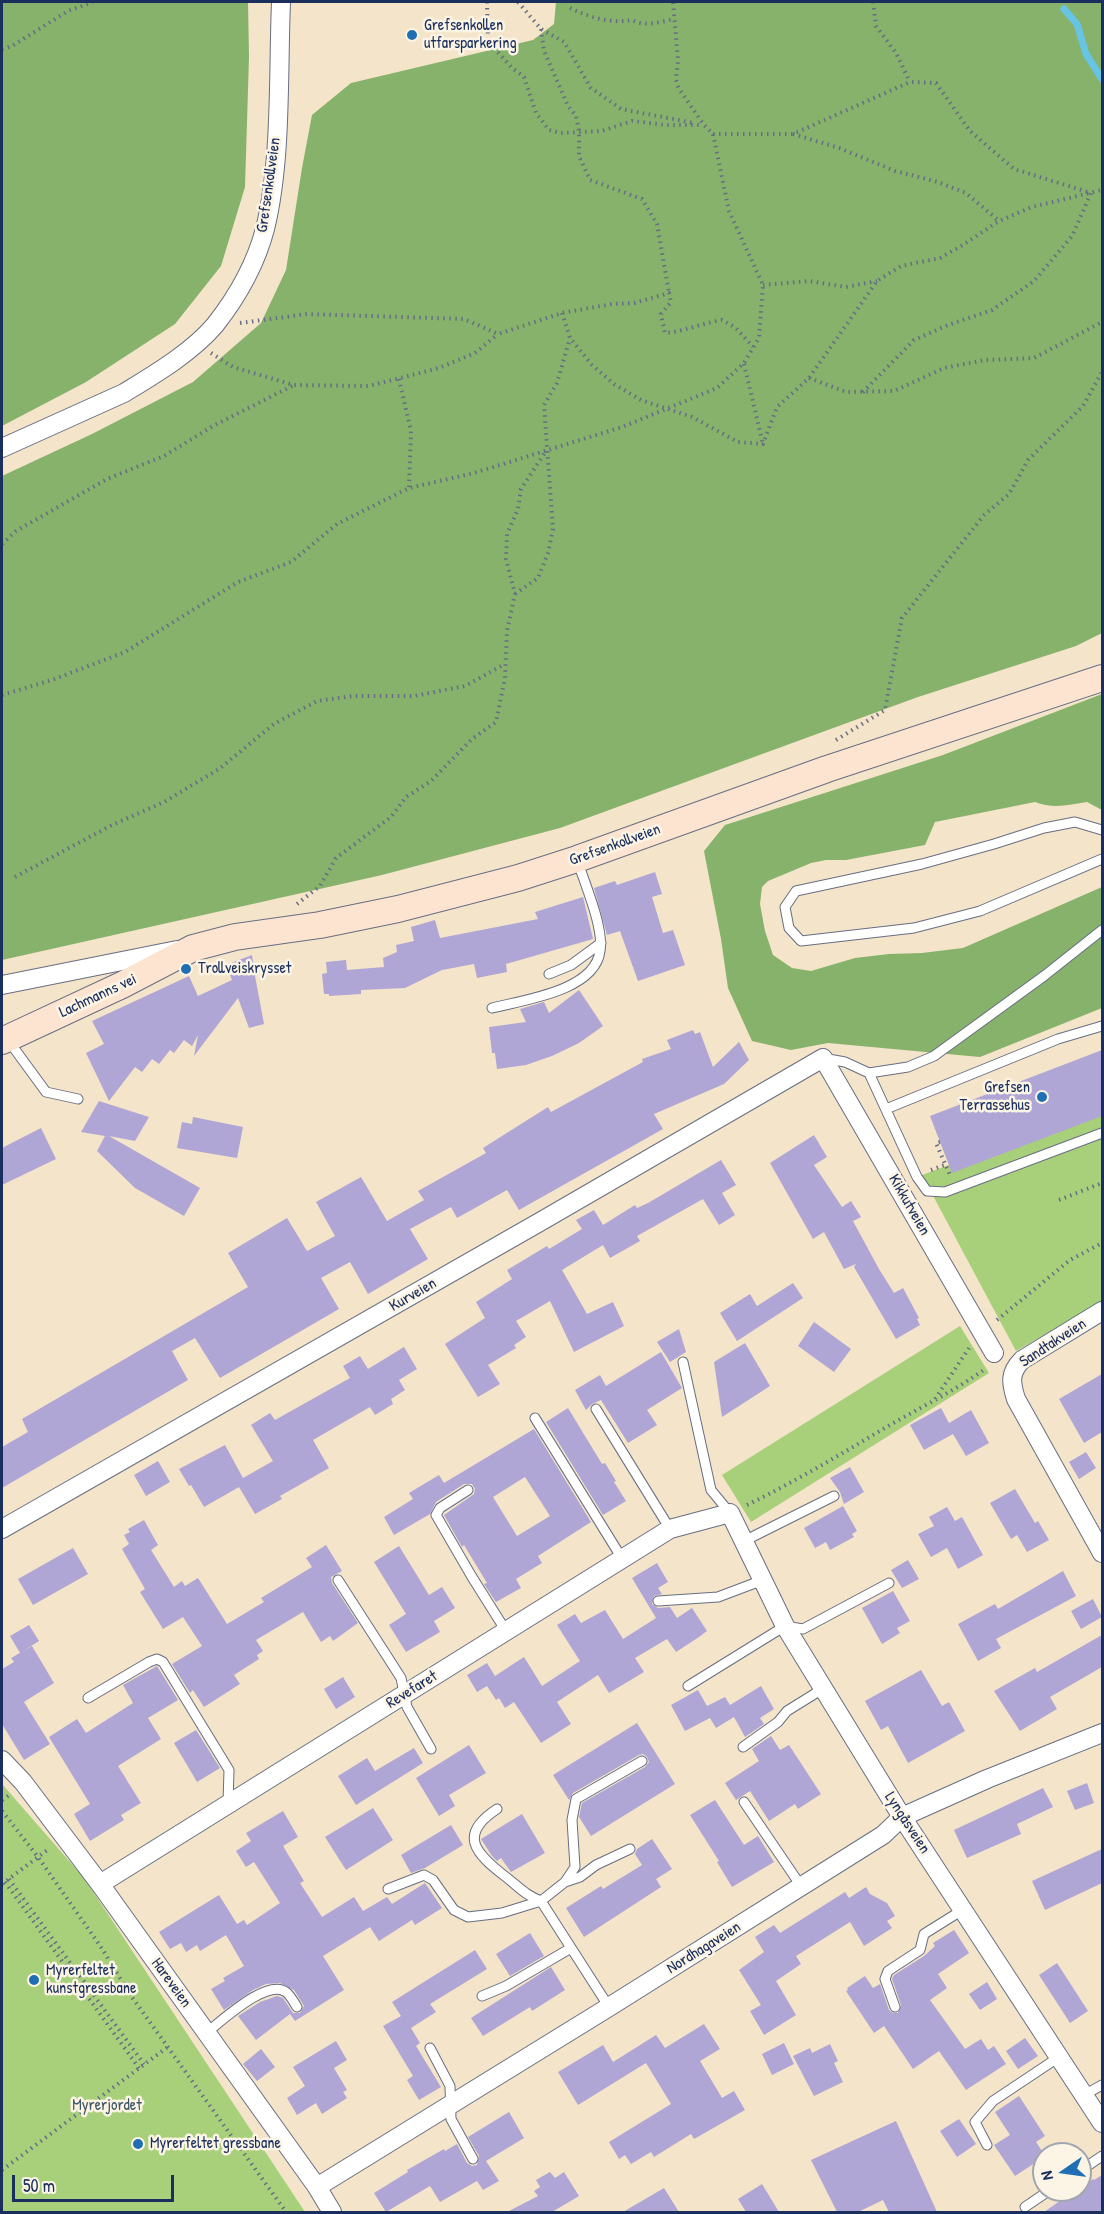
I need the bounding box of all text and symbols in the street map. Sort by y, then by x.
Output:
place label: Grefsenkollen utfarsparkering [424,16,517,54]
marker: Grefsenkollen utfarsparkering [405,28,419,42]
street label: Grefsenkollveien [253,136,285,234]
street label: Grefsenkollveien [567,820,663,870]
place label: Trollveiskrysset [198,959,291,979]
marker: Trollveiskrysset [179,962,193,976]
street label: Lachmanns vei [56,970,140,1022]
place label: Grefsen Terrassehus [960,1078,1030,1116]
marker: Grefsen Terrassehus [1035,1090,1049,1104]
street label: Kikkutveien [884,1171,934,1239]
street label: Kurveien [386,1274,440,1316]
street label: Sandtakveien [1016,1314,1090,1372]
street label: Revefaret [383,1667,441,1713]
street label: Lyngåsveien [880,1789,934,1857]
street label: Nordhagaveien [663,1918,745,1978]
street label: Hareveien [147,1955,195,2011]
place label: Myrerfeltet kunstgressbane [46,1961,136,1999]
marker: Myrerfeltet kunstgressbane [27,1973,41,1987]
park label: Myrerjordet [72,2096,142,2116]
place label: Myrerfeltet gressbane [150,2134,281,2154]
marker: Myrerfeltet gressbane [131,2137,145,2151]
north arrow [1032,2142,1092,2202]
scale bar [15,2163,177,2201]
text: N [1035,2169,1058,2182]
text: 50 m [23,2173,55,2198]

